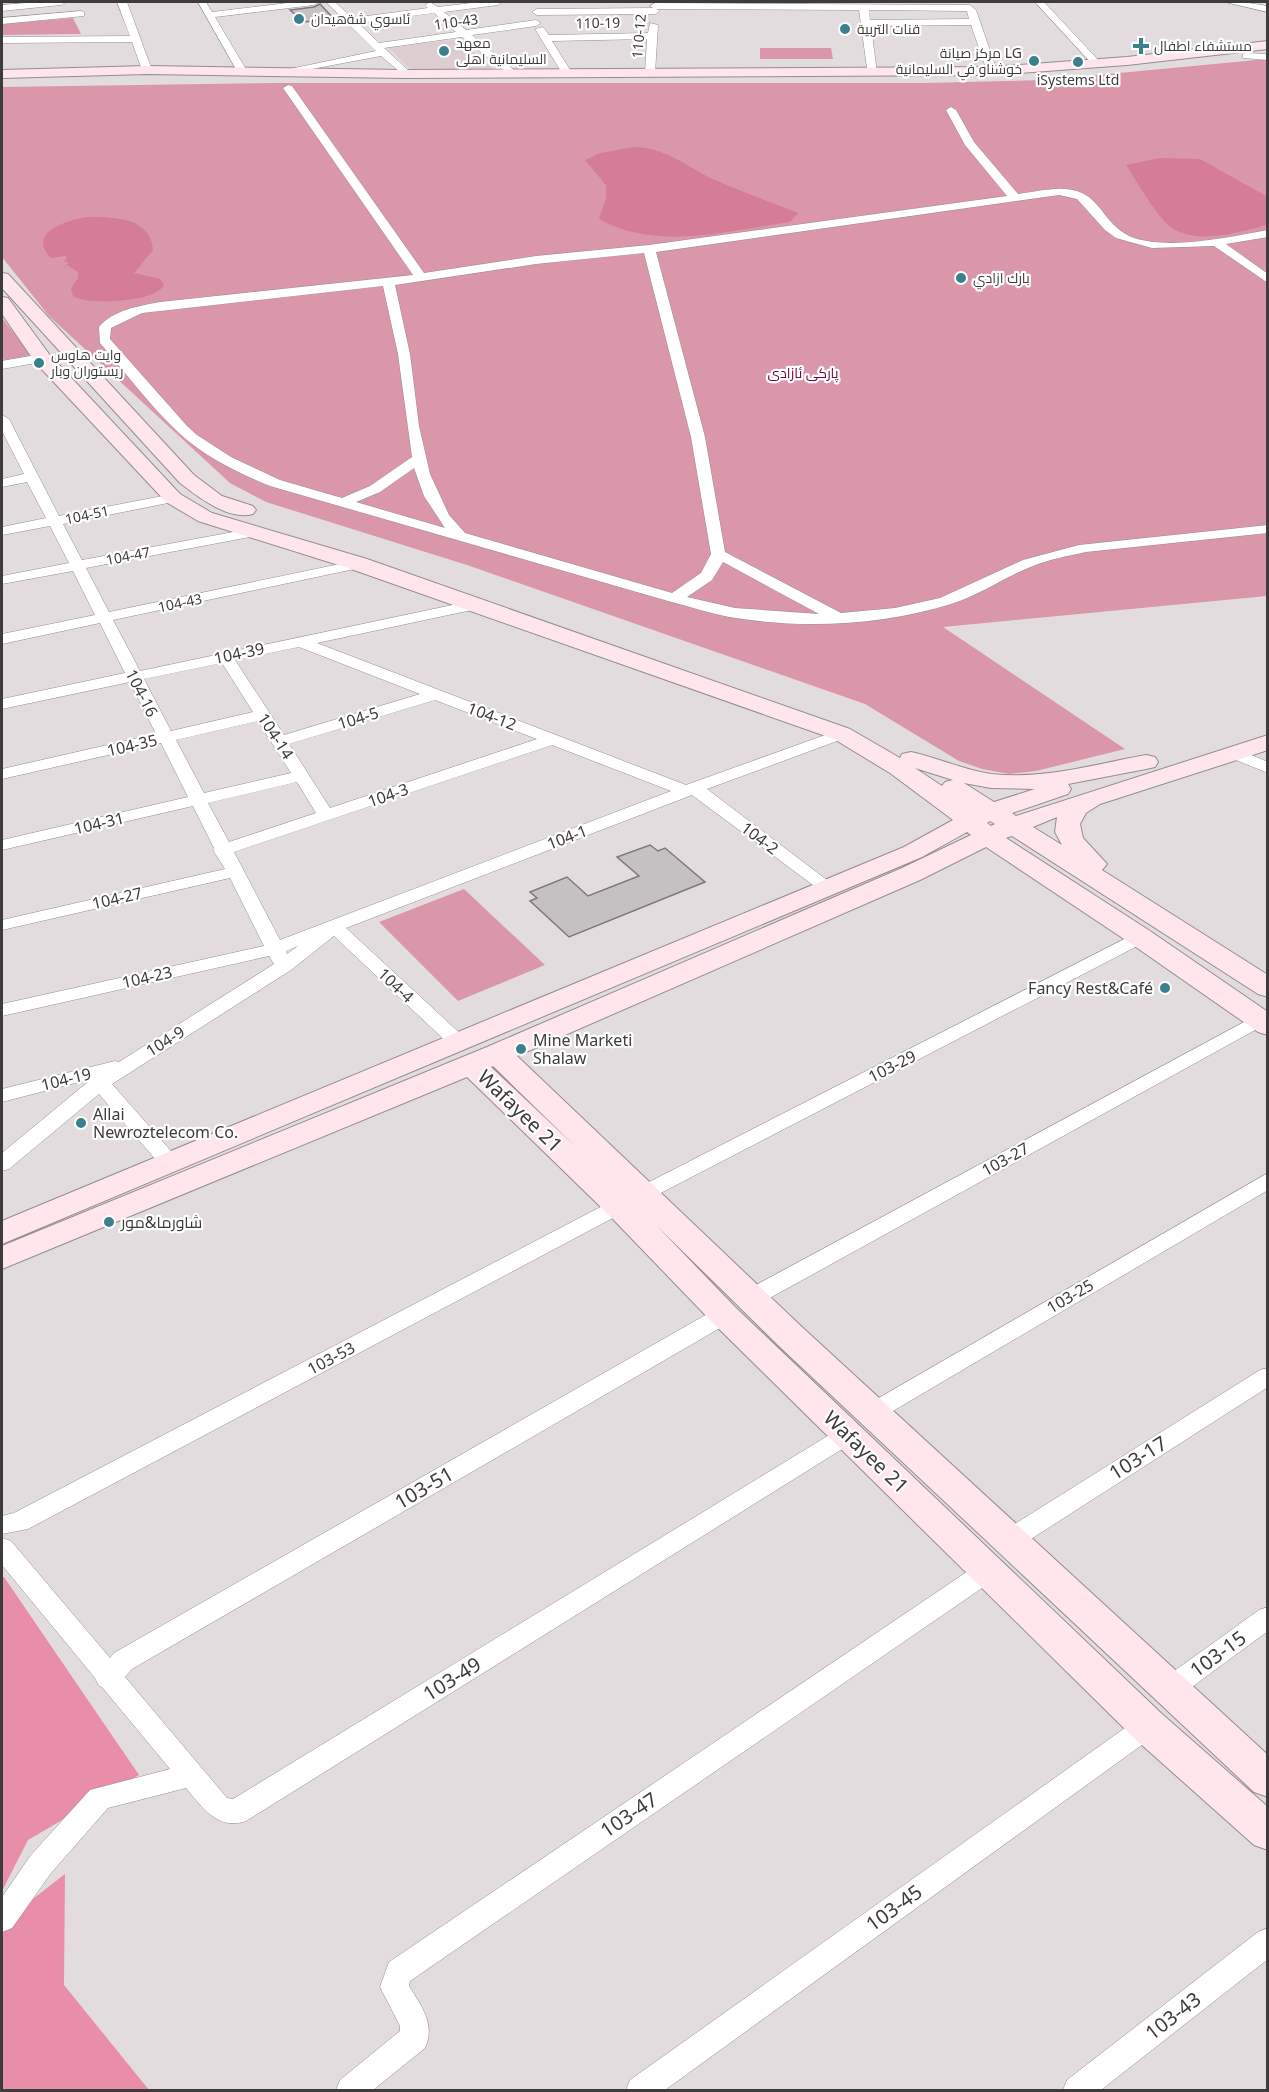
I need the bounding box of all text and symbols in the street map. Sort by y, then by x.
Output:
place label: ئاسوي شةهيدان [311,9,410,31]
street label: 110-43 [433,9,479,34]
marker: ئاسوي شةهيدان [292,12,306,26]
street label: 110-19 [576,13,620,32]
street label: 110-12 [627,13,650,59]
place label: قنات التربیة [857,19,920,38]
marker: قنات التربیة [838,22,852,36]
place label: معهد السلیمانیة اهلى [456,33,547,68]
place label: مستشفاء اطفال [1154,36,1252,55]
marker: مستشفاء اطفال [1132,37,1150,55]
place label: مركز صيانة LG خوشناو في السليمانية [896,43,1022,81]
marker: معهد السلیمانیة اهلى [437,44,451,58]
marker: مركز صيانة LG خوشناو في السليمانية [1027,54,1041,68]
marker: iSystems Ltd [1071,55,1085,69]
place label: iSystems Ltd [1037,70,1119,89]
place label: بارك ازادي [973,268,1030,290]
marker: بارك ازادي [954,271,968,285]
place label: وايت هاوس ريستوران وبار [50,345,123,380]
marker: وايت هاوس ريستوران وبار [32,356,46,370]
park label: پارکی ئازادی [768,363,839,383]
street label: 104-51 [63,501,111,528]
street label: 104-47 [104,542,152,569]
street label: 104-43 [156,589,204,616]
street label: 104-39 [212,637,266,669]
street label: 104-16 [121,665,163,721]
street label: 104-12 [464,697,520,735]
street label: 104-5 [335,701,381,735]
street label: 104-14 [253,709,299,763]
street label: 104-35 [105,729,159,761]
street label: 104-3 [365,778,411,812]
street label: 104-31 [72,807,126,839]
street label: 104-2 [737,817,783,859]
street label: 104-1 [544,819,590,855]
street label: 104-27 [90,882,144,914]
street label: 104-23 [120,961,174,993]
street label: 104-4 [373,963,419,1007]
place label: Fancy Rest&Café [1028,977,1153,999]
marker: Fancy Rest&Café [1158,981,1172,995]
street label: 104-9 [141,1021,189,1061]
place label: Mine Marketi Shalaw [533,1029,632,1069]
marker: Mine Marketi Shalaw [514,1042,528,1056]
street label: 103-29 [864,1045,920,1087]
street label: 104-19 [39,1062,93,1096]
street label: Wafayee 21 [472,1063,569,1158]
place label: Allai Newroztelecom Co. [93,1103,238,1143]
marker: Allai Newroztelecom Co. [74,1116,88,1130]
street label: 103-27 [977,1137,1033,1181]
place label: شاورما&مور [120,1211,202,1233]
marker: شاورما&مور [102,1215,116,1229]
street label: 103-25 [1042,1274,1098,1318]
street label: 103-53 [303,1336,359,1380]
street label: Wafayee 21 [818,1404,915,1499]
street label: 103-17 [1104,1429,1172,1486]
street label: 103-51 [389,1460,458,1515]
street label: 103-15 [1184,1624,1251,1683]
street label: 103-49 [418,1650,486,1707]
street label: 103-47 [595,1786,663,1844]
street label: 103-45 [860,1878,927,1937]
street label: 103-43 [1139,1985,1206,2046]

